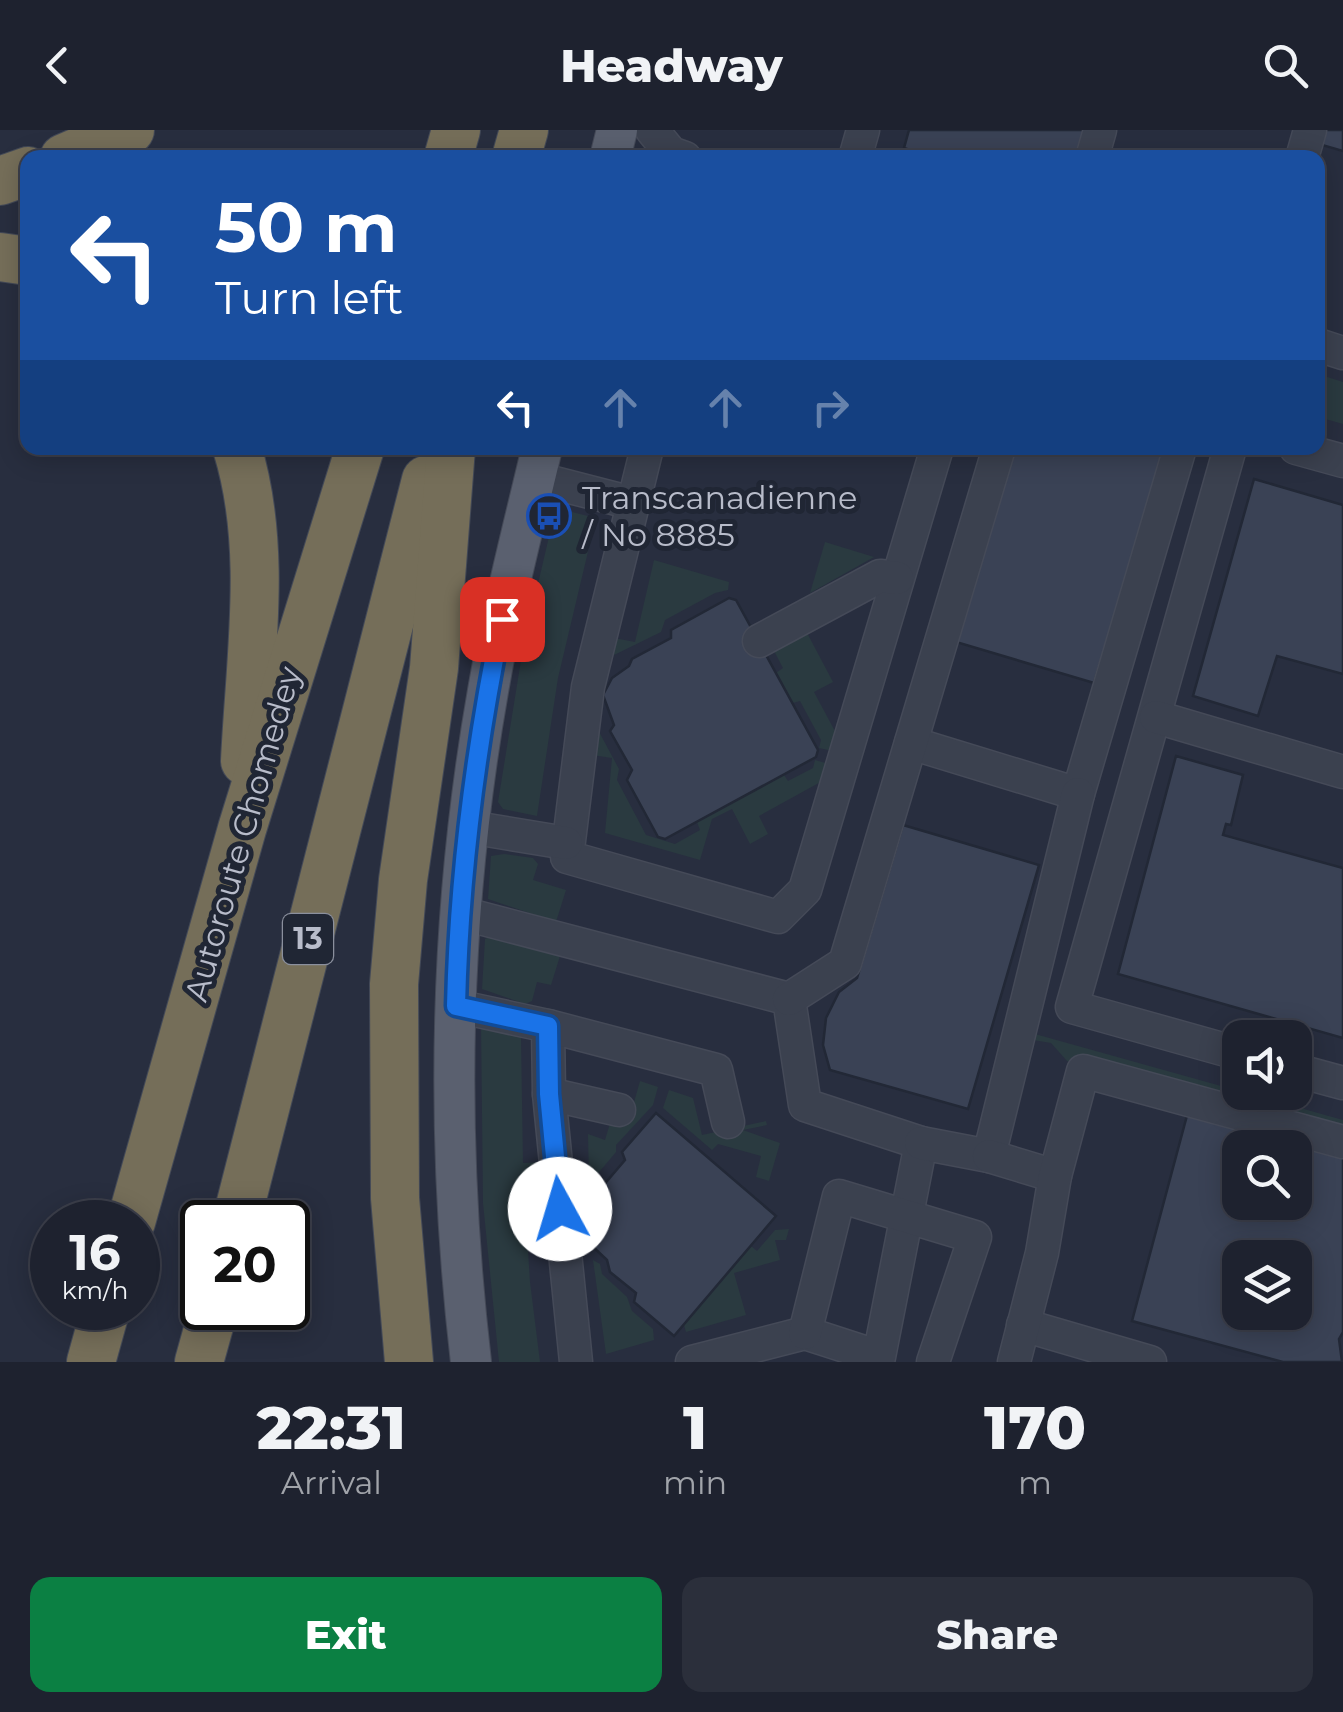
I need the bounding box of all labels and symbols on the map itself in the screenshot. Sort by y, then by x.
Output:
place label: Transcanadienne / No 8885 [581,478,857,554]
bus stop icon: Transcanadienne / No 8885 [526,493,572,539]
pin [460,577,545,662]
street label: Autoroute Chomedey [176,661,309,1006]
road number: 13 [283,914,333,964]
position arrow [508,1157,612,1261]
speed limit sign: 20 [180,1200,310,1330]

